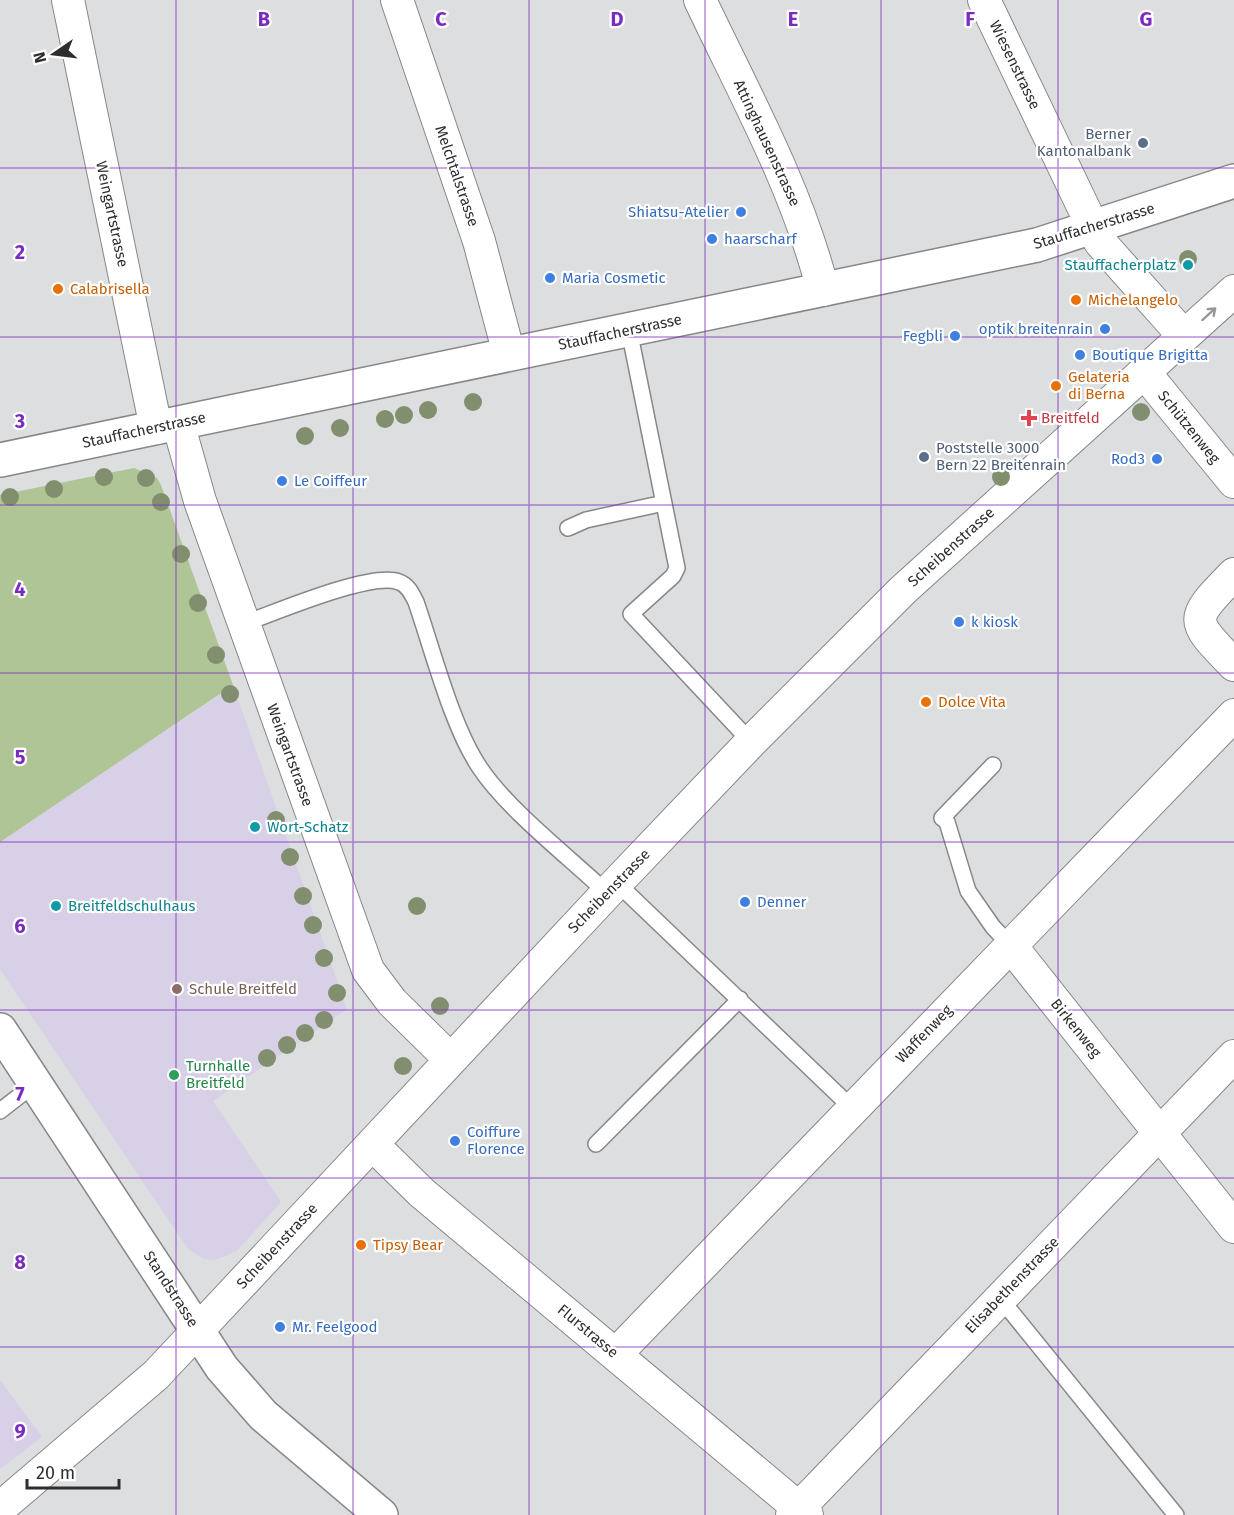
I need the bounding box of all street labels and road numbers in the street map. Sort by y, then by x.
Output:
street label: Wiesenstrasse [986,18,1044,112]
street label: Attinghausenstrasse [730,77,804,209]
street label: Melchtalstrasse [431,123,483,229]
street label: Weingartstrasse [92,159,132,269]
street label: Stauffacherstrasse [1031,199,1157,253]
street label: Stauffacherstrasse [557,310,683,354]
street label: Schützenweg [1154,387,1224,467]
street label: Stauffacherstrasse [81,408,207,452]
street label: Scheibenstrasse [904,503,998,591]
street label: Weingartstrasse [263,701,317,809]
street label: Scheibenstrasse [564,845,654,937]
street label: Birkenweg [1047,995,1105,1061]
street label: Waffenweg [892,1001,956,1067]
street label: Scheibenstrasse [233,1200,321,1292]
street label: Elisabethenstrasse [961,1233,1063,1337]
street label: Standstrasse [140,1248,202,1330]
street label: Flurstrasse [554,1300,622,1362]

